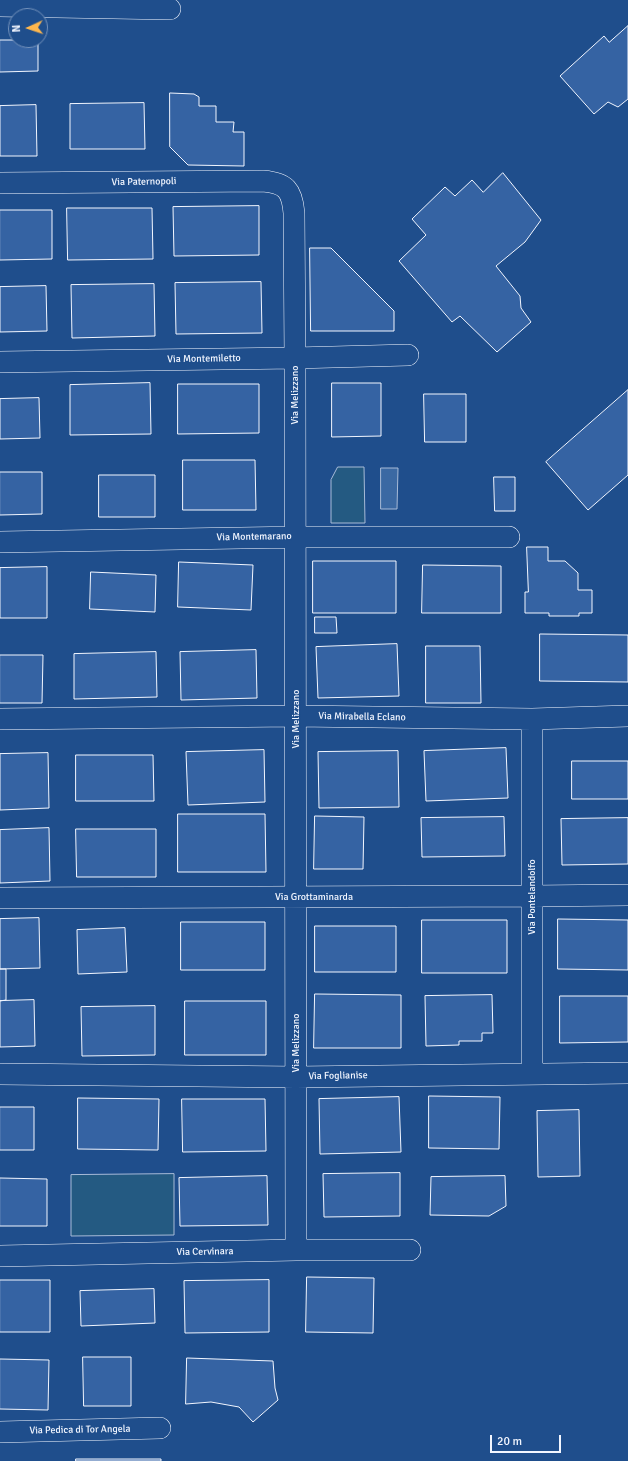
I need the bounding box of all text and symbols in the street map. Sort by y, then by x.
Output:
north arrow [8,8,48,48]
text: N [10,24,23,33]
street label: Via Paternopoli [111,175,177,189]
street label: Via Montemiletto [167,352,241,366]
street label: Via Melizzano [289,365,301,425]
street label: Via Montemarano [216,530,292,544]
street label: Via Melizzano [290,689,302,749]
street label: Via Mirabella Eclano [318,710,406,724]
street label: Via Pontelandolfo [526,859,538,935]
street label: Via Grottaminarda [275,891,353,903]
street label: Via Melizzano [290,1013,302,1073]
street label: Via Foglianise [308,1069,368,1083]
street label: Via Cervinara [176,1246,234,1258]
street label: Via Pedica di Tor Angela [29,1423,131,1437]
scale bar [492,1427,563,1453]
text: 20 m [497,1434,522,1449]

